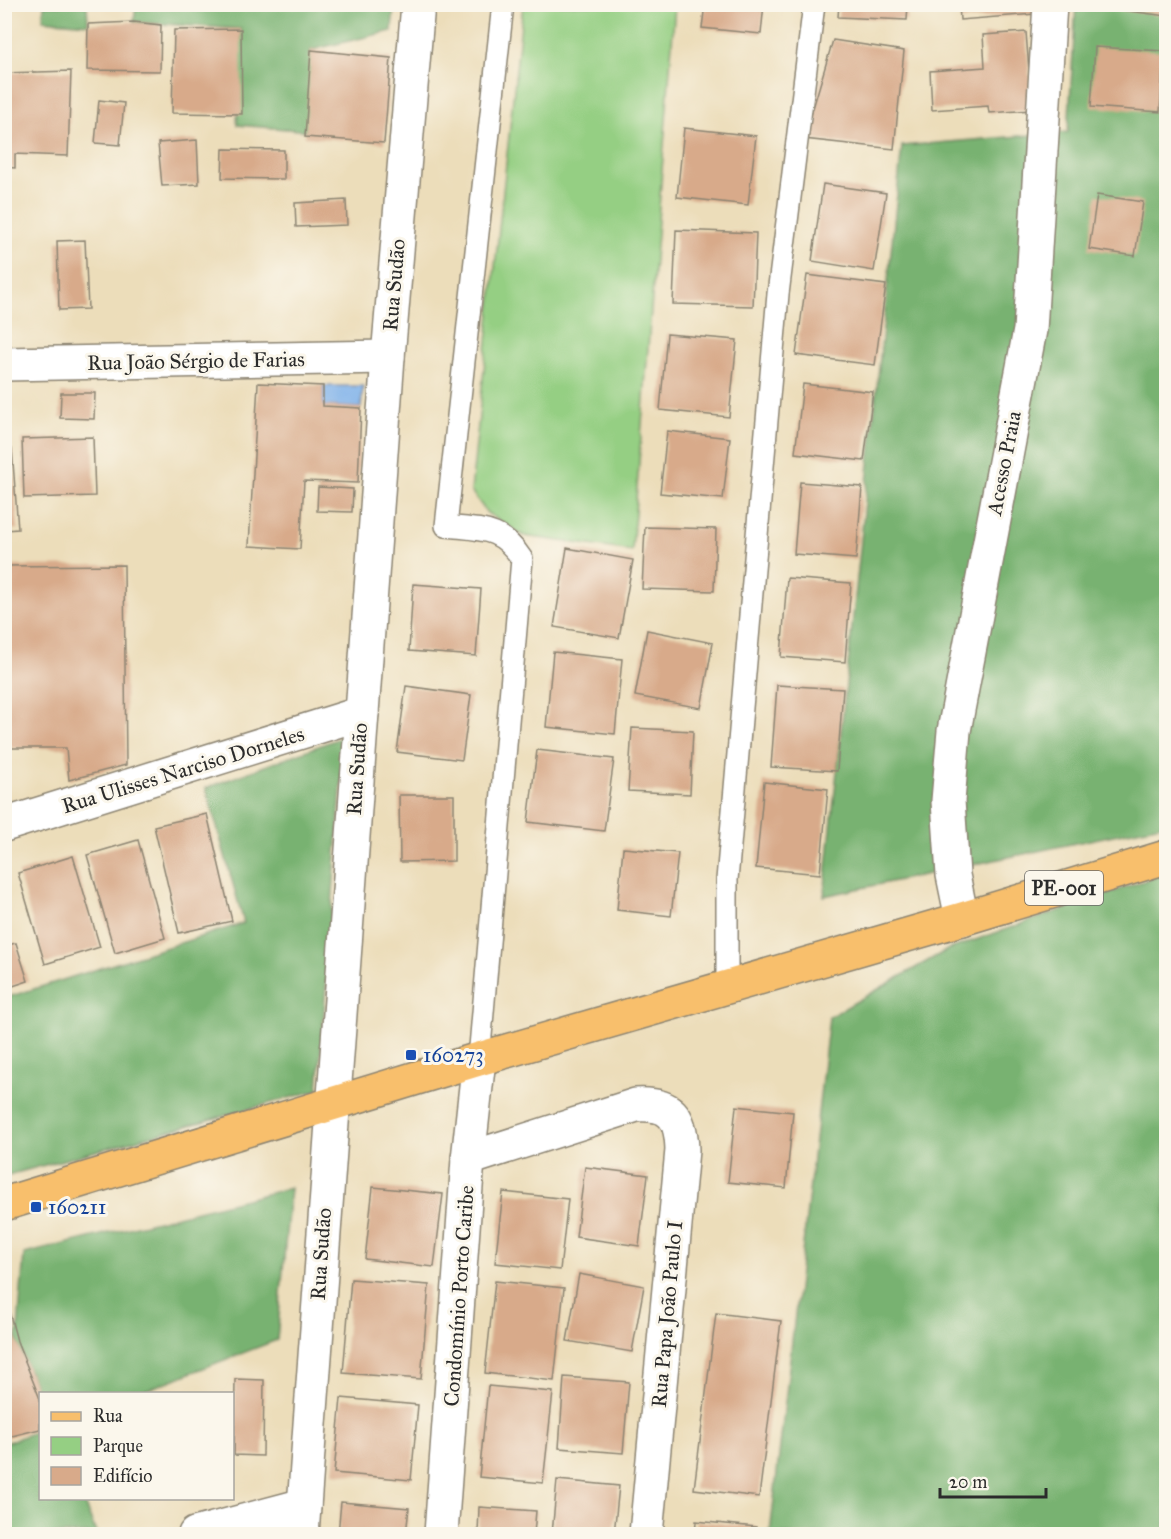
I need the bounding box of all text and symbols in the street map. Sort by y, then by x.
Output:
street label: Rua Sudão [377,237,411,332]
street label: Rua João Sérgio de Farias [87,346,305,376]
street label: Acesso Praia [981,409,1027,518]
street label: Rua Ulisses Narciso Dorneles [59,721,307,819]
street label: Rua Sudão [341,722,373,816]
road number: PE-001 [1025,871,1103,905]
place label: 160273 [423,1042,484,1068]
marker: 160273 [404,1048,418,1062]
street label: Condomínio Porto Caribe [438,1184,480,1408]
place label: 160211 [48,1194,106,1220]
marker: 160211 [29,1200,43,1214]
street label: Rua Sudão [305,1207,337,1301]
street label: Rua Papa João Paulo I [646,1219,688,1409]
legend [39,1392,234,1500]
text: Rua [93,1405,123,1427]
text: Parque [93,1435,143,1458]
scale bar [940,1461,1046,1499]
text: Edifício [93,1465,152,1487]
text: 20 m [949,1471,987,1493]

